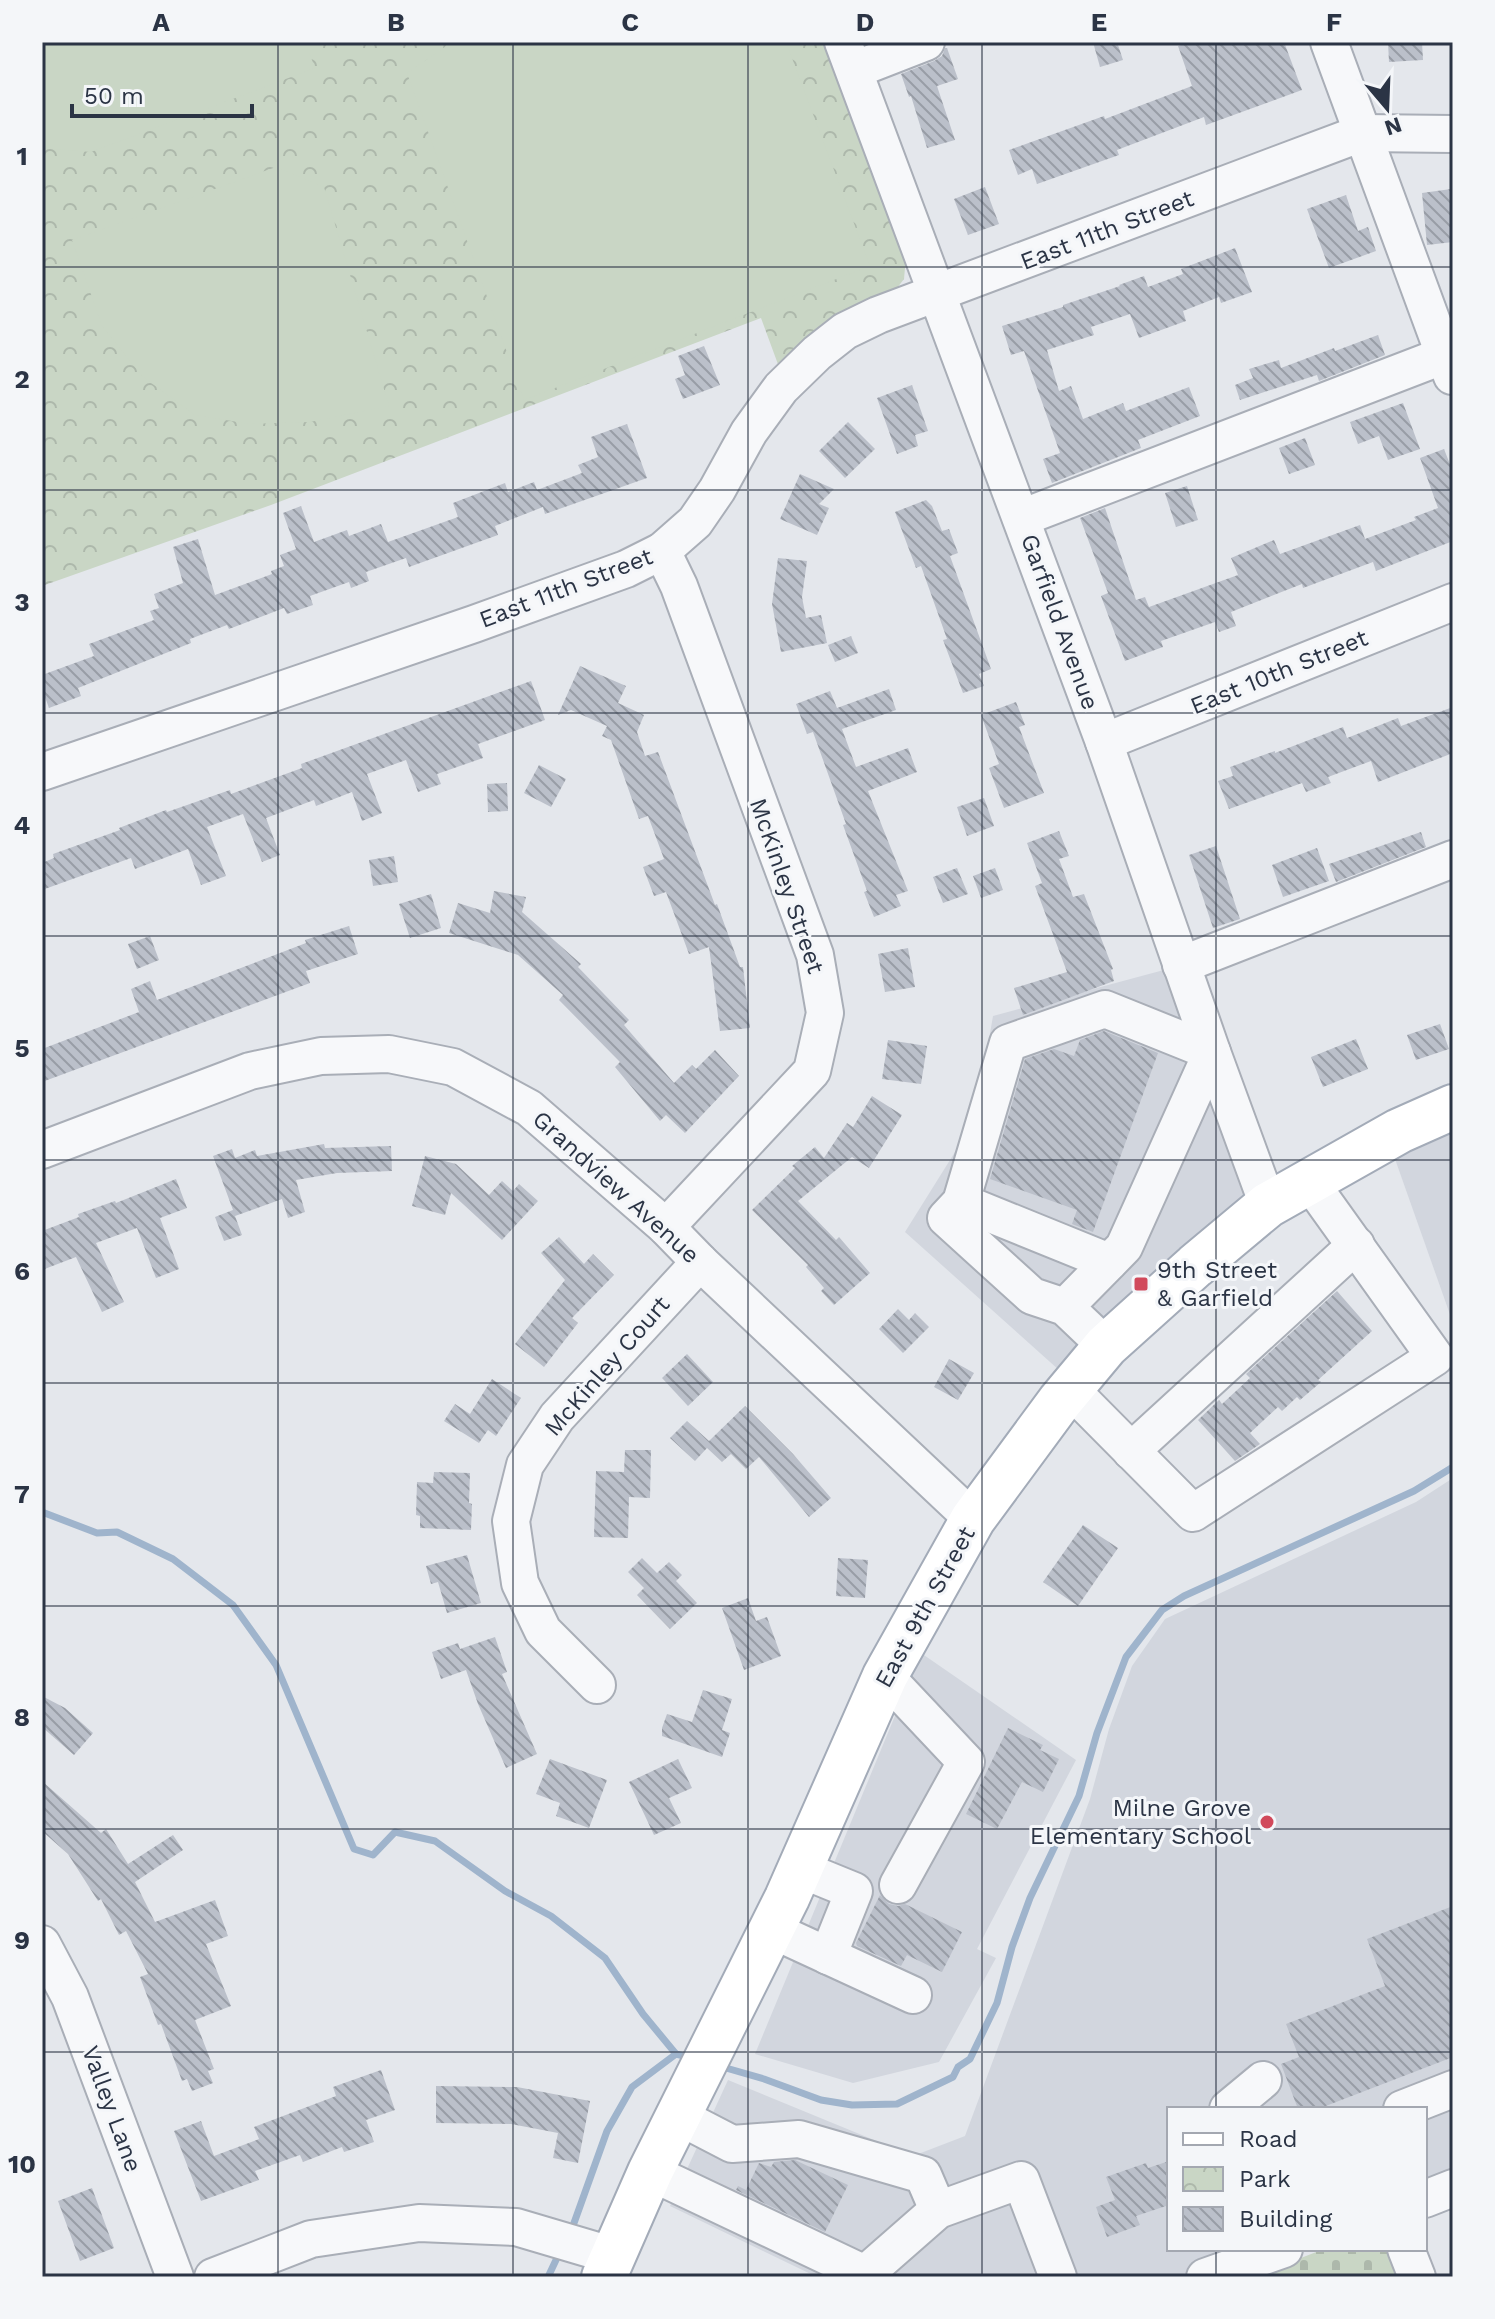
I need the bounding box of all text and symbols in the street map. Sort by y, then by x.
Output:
text: A [152,7,170,37]
text: B [387,7,405,37]
text: C [621,7,639,37]
text: D [856,7,874,37]
text: E [1091,7,1107,37]
text: F [1326,7,1342,37]
scale bar [72,68,252,118]
north arrow [1347,68,1427,148]
text: 50 m [84,82,144,110]
text: N [1382,112,1405,141]
text: 1 [16,141,28,171]
street label: East 11th Street [1016,184,1198,276]
text: 2 [14,364,30,394]
street label: Garfield Avenue [1015,530,1105,714]
street label: East 11th Street [475,542,657,634]
text: 3 [14,587,30,617]
street label: East 10th Street [1186,624,1372,720]
street label: McKinley Street [744,795,830,977]
text: 4 [14,810,31,840]
text: 5 [14,1033,30,1063]
street label: Grandview Avenue [527,1105,705,1269]
text: 6 [14,1256,30,1286]
place label: 9th Street & Garfield [1157,1256,1277,1312]
marker: 9th Street & Garfield [1132,1275,1150,1293]
street label: McKinley Court [539,1290,675,1442]
text: 7 [14,1479,30,1509]
street label: East 9th Street [869,1522,981,1692]
text: 8 [14,1702,30,1732]
place label: Milne Grove Elementary School [1030,1794,1252,1850]
marker: Milne Grove Elementary School [1258,1813,1276,1831]
text: 9 [14,1925,30,1955]
street label: Valley Lane [76,2042,148,2176]
legend [1167,2107,1427,2251]
text: Road [1239,2125,1298,2153]
text: 10 [8,2149,36,2179]
text: Park [1239,2165,1291,2193]
text: Building [1239,2205,1332,2233]

